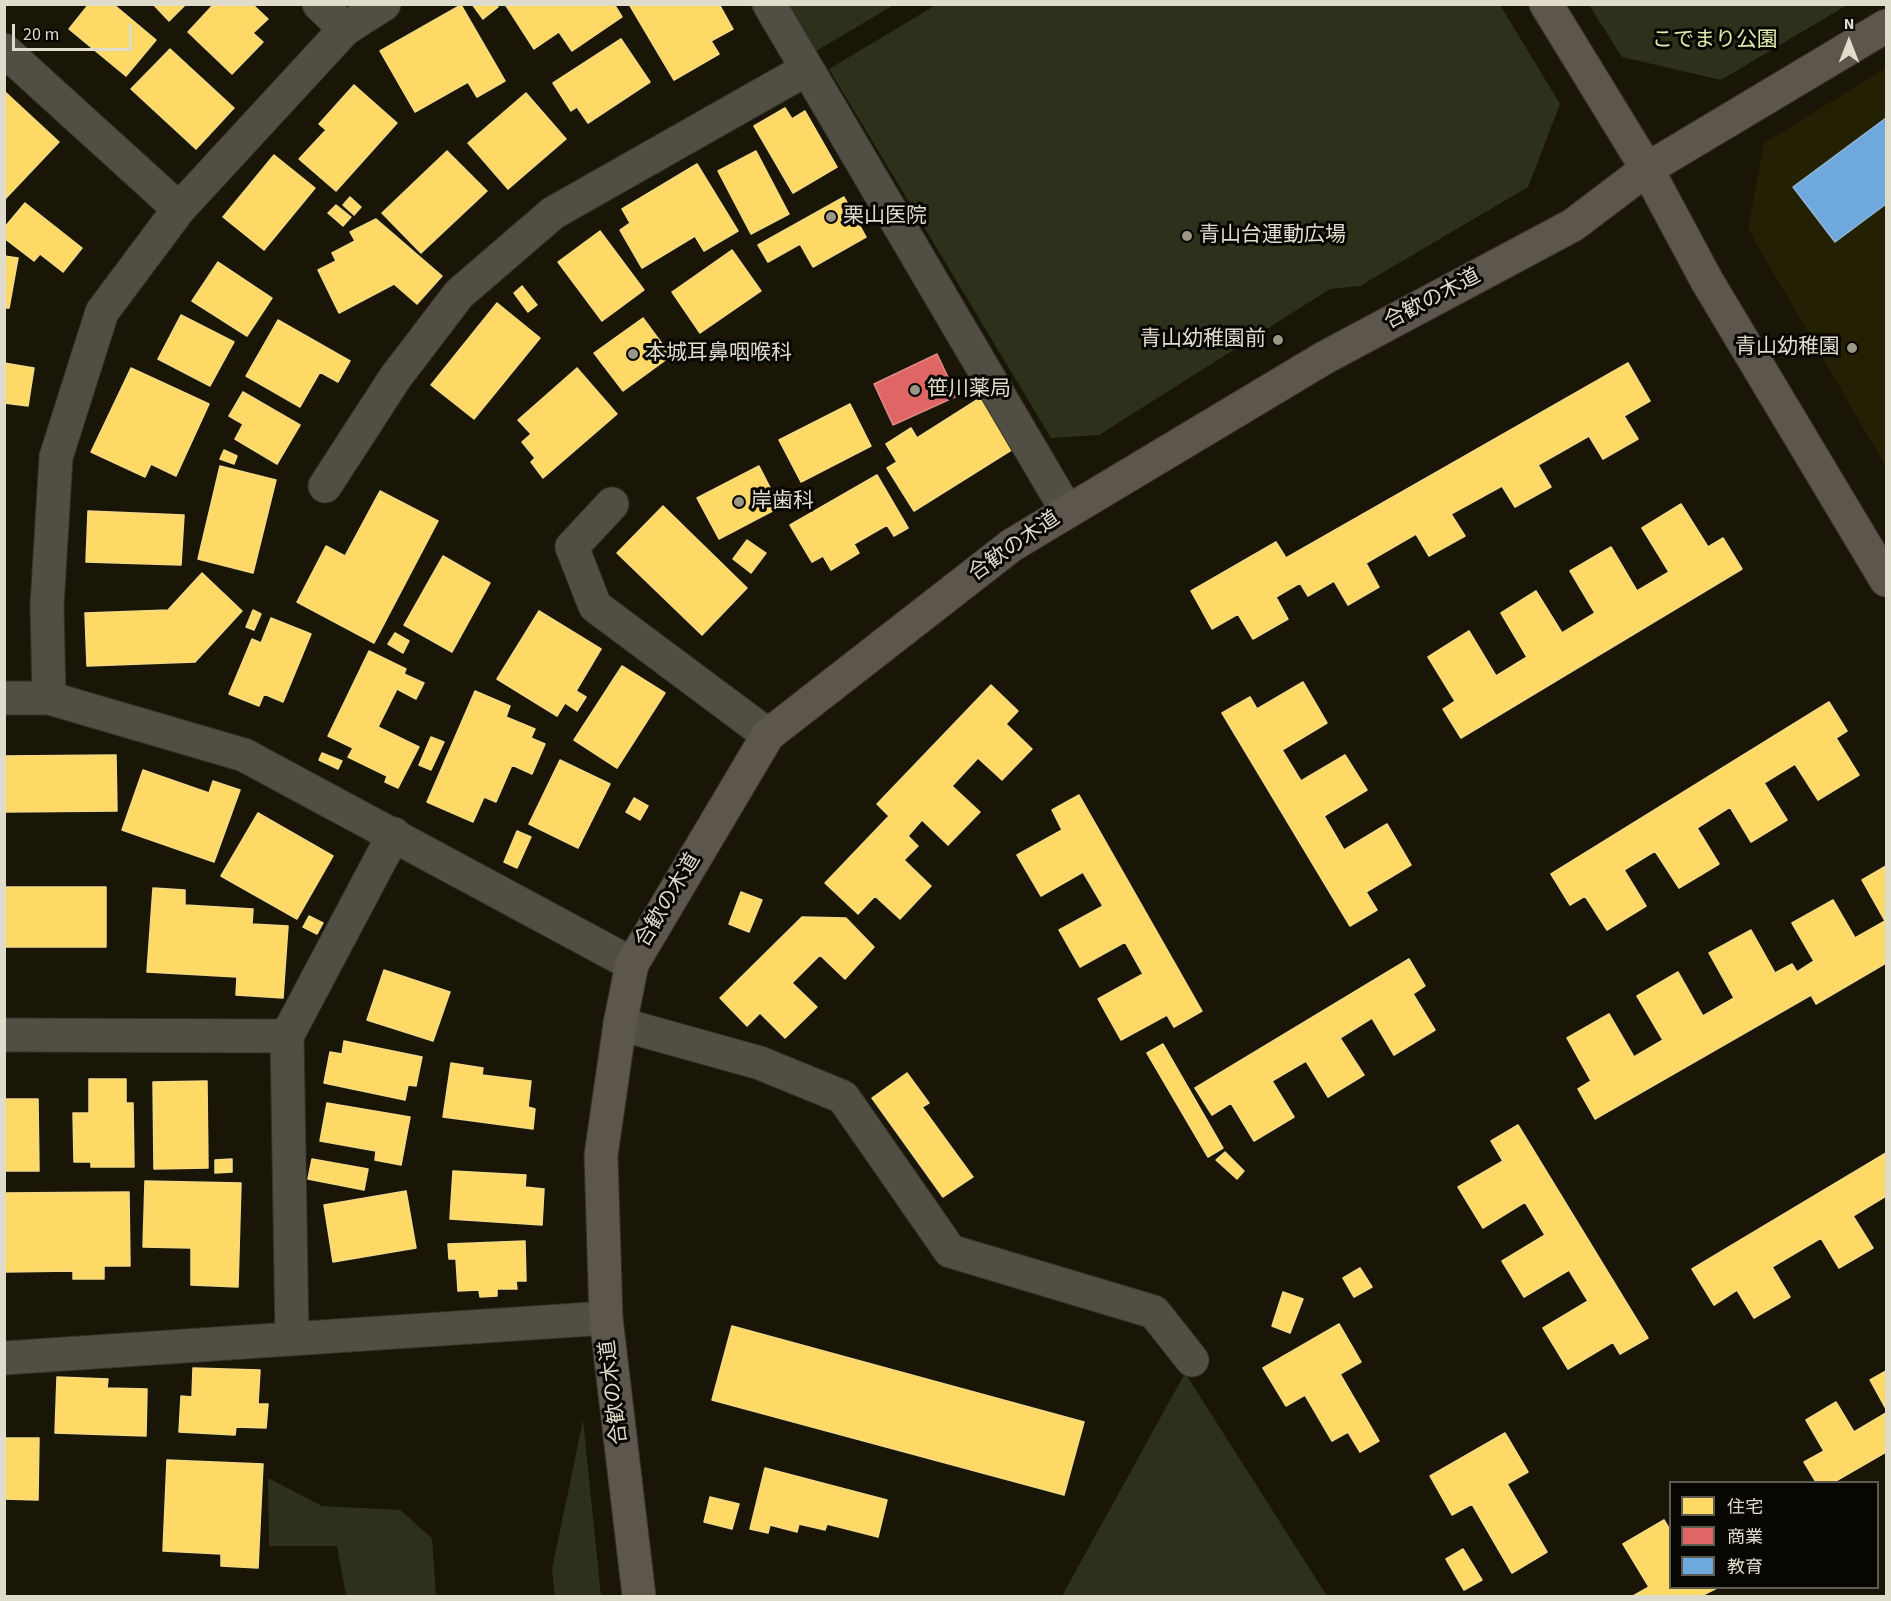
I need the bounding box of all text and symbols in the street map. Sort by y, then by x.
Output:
scale bar [15,12,135,50]
north arrow [1819,12,1879,72]
text: N [1844,13,1854,35]
text: 20 m [23,22,59,47]
park label: こでまり公園 [1652,28,1778,54]
place label: 栗山医院 [843,204,927,230]
marker: 栗山医院 [824,210,838,224]
place label: 青山台運動広場 [1199,223,1346,249]
marker: 青山台運動広場 [1180,229,1194,243]
street label: 合歓の木道 [1381,264,1485,336]
place label: 青山幼稚園前 [1140,327,1266,353]
marker: 青山幼稚園前 [1271,333,1285,347]
place label: 青山幼稚園 [1735,335,1840,361]
place label: 本城耳鼻咽喉科 [645,341,792,367]
marker: 青山幼稚園 [1845,341,1859,355]
marker: 本城耳鼻咽喉科 [626,347,640,361]
place label: 笹川薬局 [927,377,1011,403]
marker: 笹川薬局 [908,383,922,397]
place label: 岸歯科 [751,489,814,515]
marker: 岸歯科 [732,495,746,509]
street label: 合歓の木道 [965,507,1065,587]
street label: 合歓の木道 [631,850,707,952]
street label: 合歓の木道 [596,1338,634,1446]
legend [1669,1481,1879,1589]
text: 住宅 [1727,1495,1763,1520]
text: 商業 [1727,1525,1763,1550]
text: 教育 [1727,1555,1763,1580]

